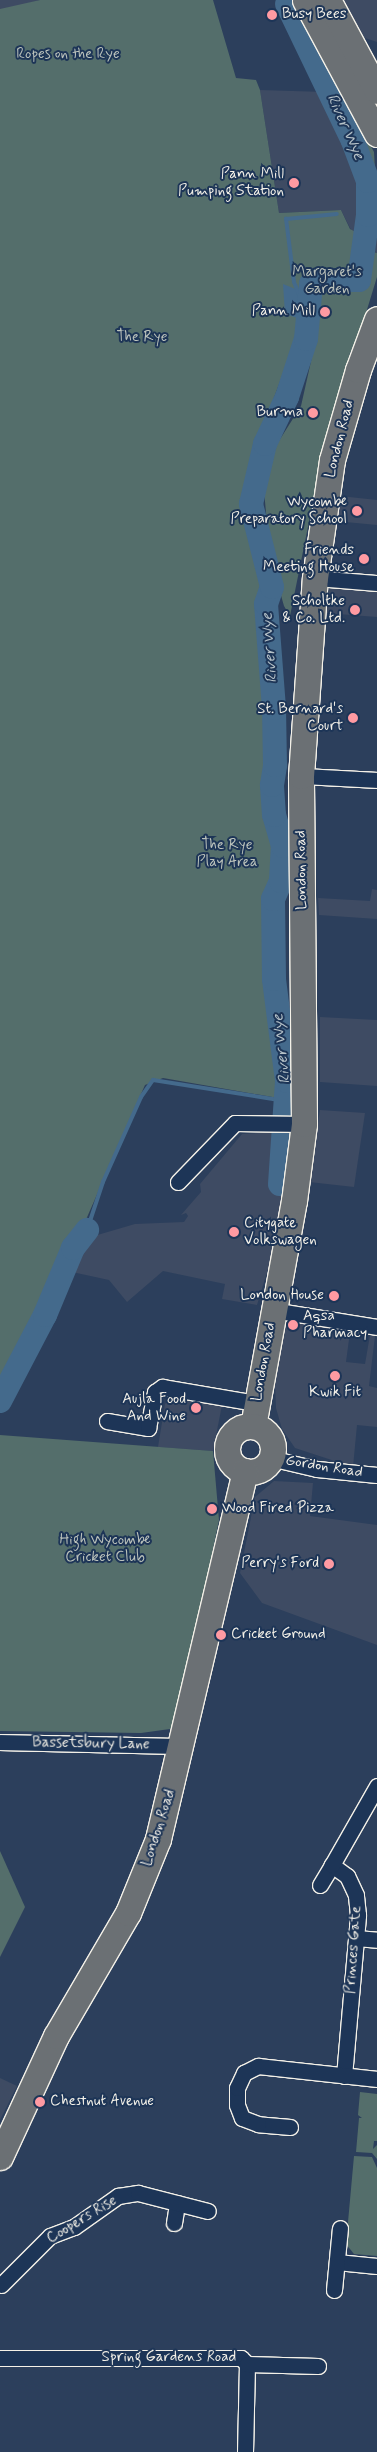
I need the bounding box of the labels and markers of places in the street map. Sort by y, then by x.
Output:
place label: Busy Bees [282,6,347,24]
marker: Busy Bees [266,9,278,21]
place label: Pann Mill Pumping Station [181,165,284,200]
marker: Pann Mill Pumping Station [288,177,300,189]
place label: Pann Mill [252,303,315,321]
marker: Pann Mill [319,306,331,318]
place label: Burma [256,404,303,422]
marker: Burma [307,407,319,419]
place label: Wycombe Preparatory School [230,493,347,528]
marker: Wycombe Preparatory School [351,505,363,517]
place label: Friends Meeting House [263,541,354,576]
marker: Friends Meeting House [358,553,370,565]
place label: Scholtke & Co. Ltd. [282,592,345,627]
marker: Scholtke & Co. Ltd. [349,604,361,616]
place label: St. Bernard's Court [257,700,343,735]
marker: St. Bernard's Court [347,712,359,724]
place label: Citygate Volkswagen [244,1214,317,1249]
marker: Citygate Volkswagen [228,1226,240,1238]
place label: London House [239,1287,324,1305]
marker: London House [328,1290,340,1302]
place label: Aqsa Pharmacy [303,1307,367,1342]
marker: Aqsa Pharmacy [287,1319,299,1331]
marker: Kwik Fit [329,1370,341,1382]
place label: Kwik Fit [309,1384,361,1402]
place label: Aujla Food And Wine [122,1390,186,1425]
marker: Aujla Food And Wine [190,1402,202,1414]
place label: Wood Fired Pizza [222,1500,330,1518]
marker: Wood Fired Pizza [206,1503,218,1515]
place label: Perry's Ford [242,1555,319,1573]
marker: Perry's Ford [323,1558,335,1570]
place label: Cricket Ground [231,1626,325,1644]
marker: Cricket Ground [215,1629,227,1641]
place label: Chestnut Avenue [50,2093,157,2111]
marker: Chestnut Avenue [34,2096,46,2108]

